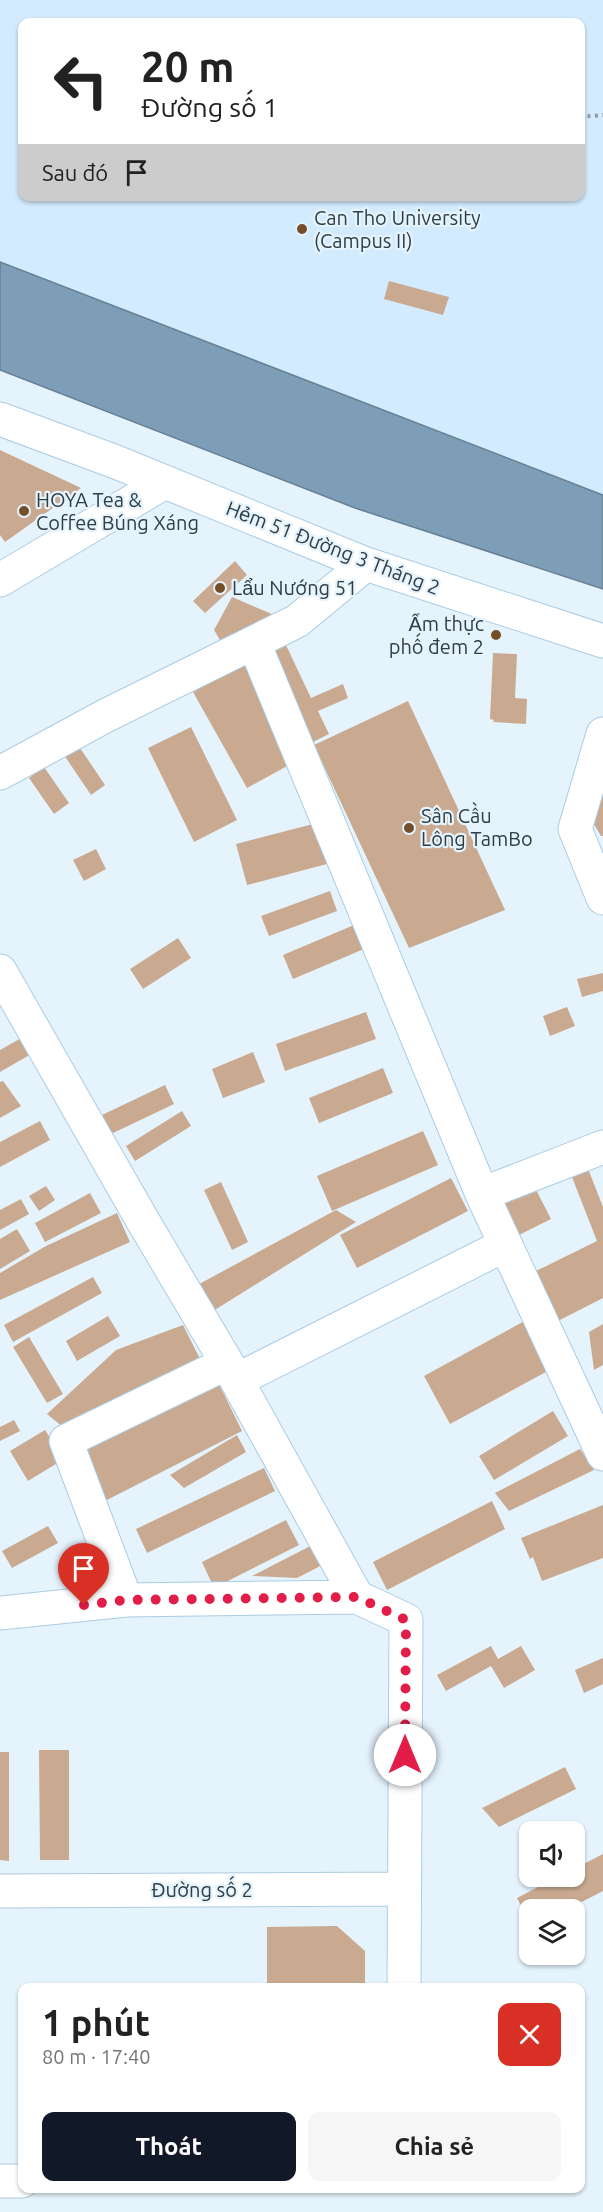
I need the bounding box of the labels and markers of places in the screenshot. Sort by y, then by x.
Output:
place label: Can Tho University (Campus II) [314,206,481,252]
marker: Can Tho University (Campus II) [295,222,309,236]
place label: HOYA Tea & Coffee Búng Xáng [36,488,199,534]
marker: HOYA Tea & Coffee Búng Xáng [17,504,31,518]
place label: Lẩu Nướng 51 [232,576,357,599]
marker: Lẩu Nướng 51 [213,581,227,595]
place label: Ẩm thực phố đem 2 [389,612,484,658]
marker: Ẩm thực phố đem 2 [489,628,503,642]
place label: Sân Cầu Lông TamBo [421,801,533,850]
marker: Sân Cầu Lông TamBo [402,821,416,835]
pin [58,1543,109,1605]

